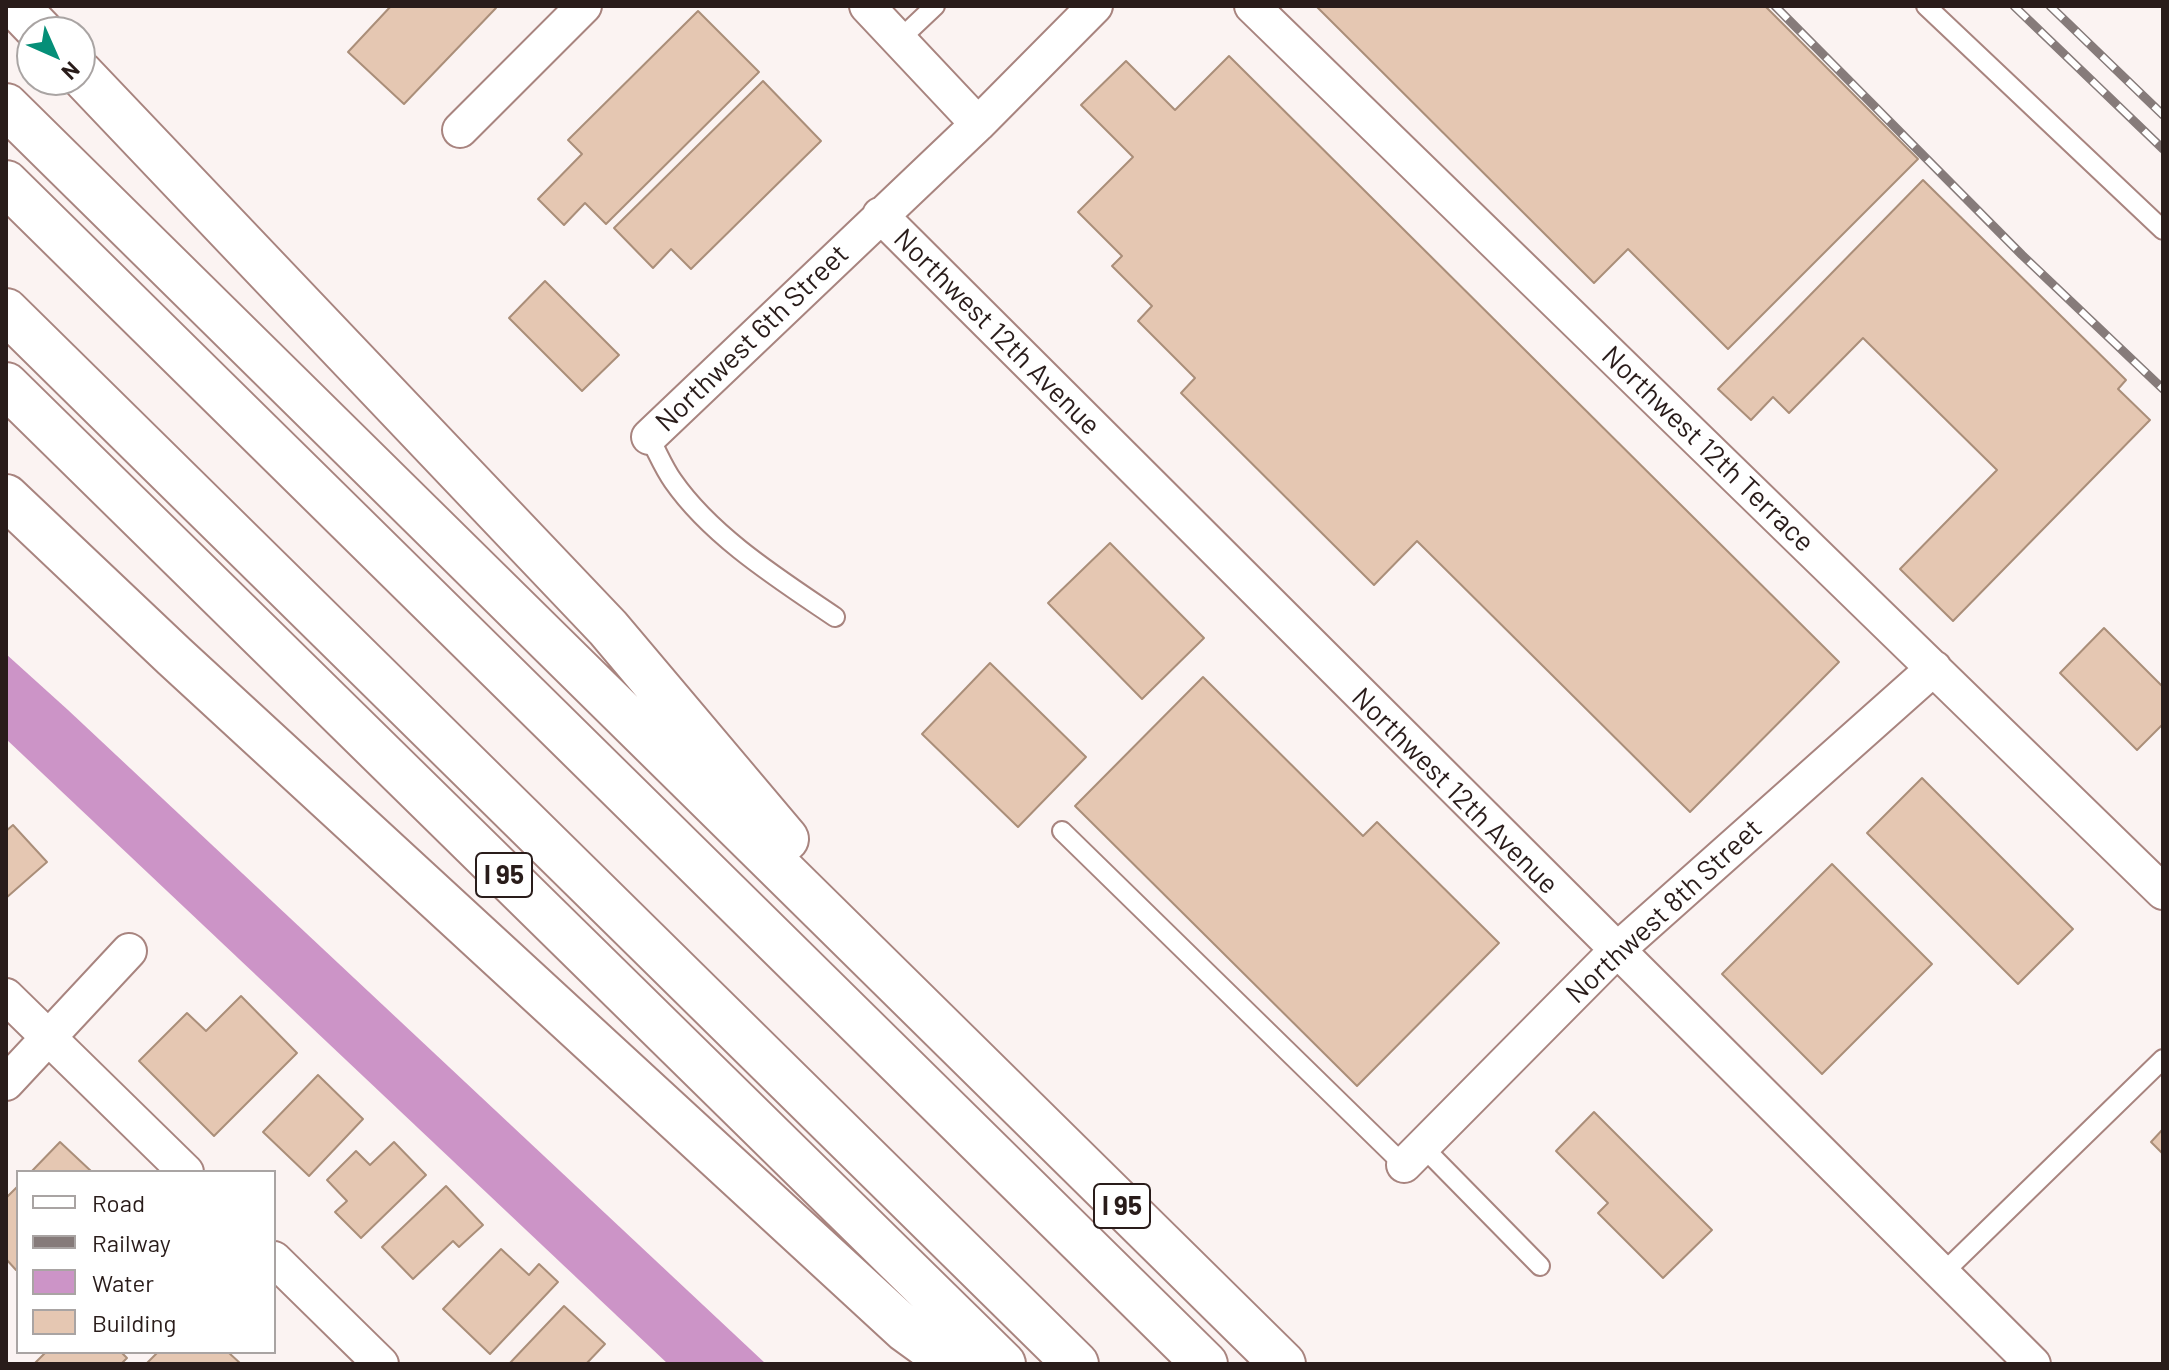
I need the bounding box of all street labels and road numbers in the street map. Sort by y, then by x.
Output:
street label: Northwest 12th Avenue [887,222,1107,442]
street label: Northwest 6th Street [649,237,855,439]
street label: Northwest 12th Terrace [1595,339,1821,559]
street label: Northwest 12th Avenue [1345,681,1565,901]
street label: Northwest 8th Street [1559,812,1769,1010]
road number: I 95 [476,853,532,897]
road number: I 95 [1094,1184,1150,1228]

